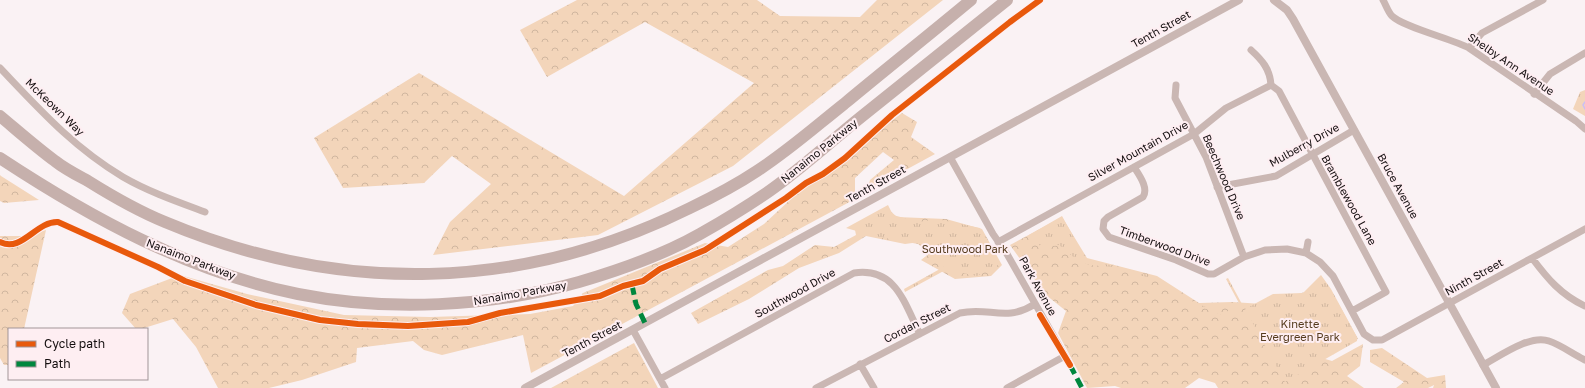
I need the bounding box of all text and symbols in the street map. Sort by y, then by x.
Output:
street label: Tenth Street [1129,7,1192,50]
street label: Shelby Ann Avenue [1466,30,1557,97]
street label: McKeown Way [23,75,87,138]
street label: Nanaimo Parkway [778,116,859,185]
street label: Silver Mountain Drive [1085,118,1190,183]
street label: Mulberry Drive [1267,120,1341,169]
street label: Beechwood Drive [1201,132,1248,221]
street label: Bruce Avenue [1375,151,1422,221]
street label: Bramblewood Lane [1319,152,1380,247]
street label: Tenth Street [844,162,907,205]
street label: Timberwood Drive [1118,223,1212,268]
street label: Nanaimo Parkway [145,236,238,282]
park label: Southwood Park [922,242,1008,255]
street label: Park Avenue [1017,254,1060,318]
street label: Ninth Street [1442,255,1505,298]
street label: Southwood Drive [752,265,837,320]
street label: Nanaimo Parkway [472,278,568,307]
street label: Cordan Street [881,300,952,345]
street label: Tenth Street [560,317,624,360]
park label: Kinette Evergreen Park [1260,317,1340,343]
legend [8,328,148,380]
text: Cycle path [44,336,105,351]
text: Path [44,356,71,371]

